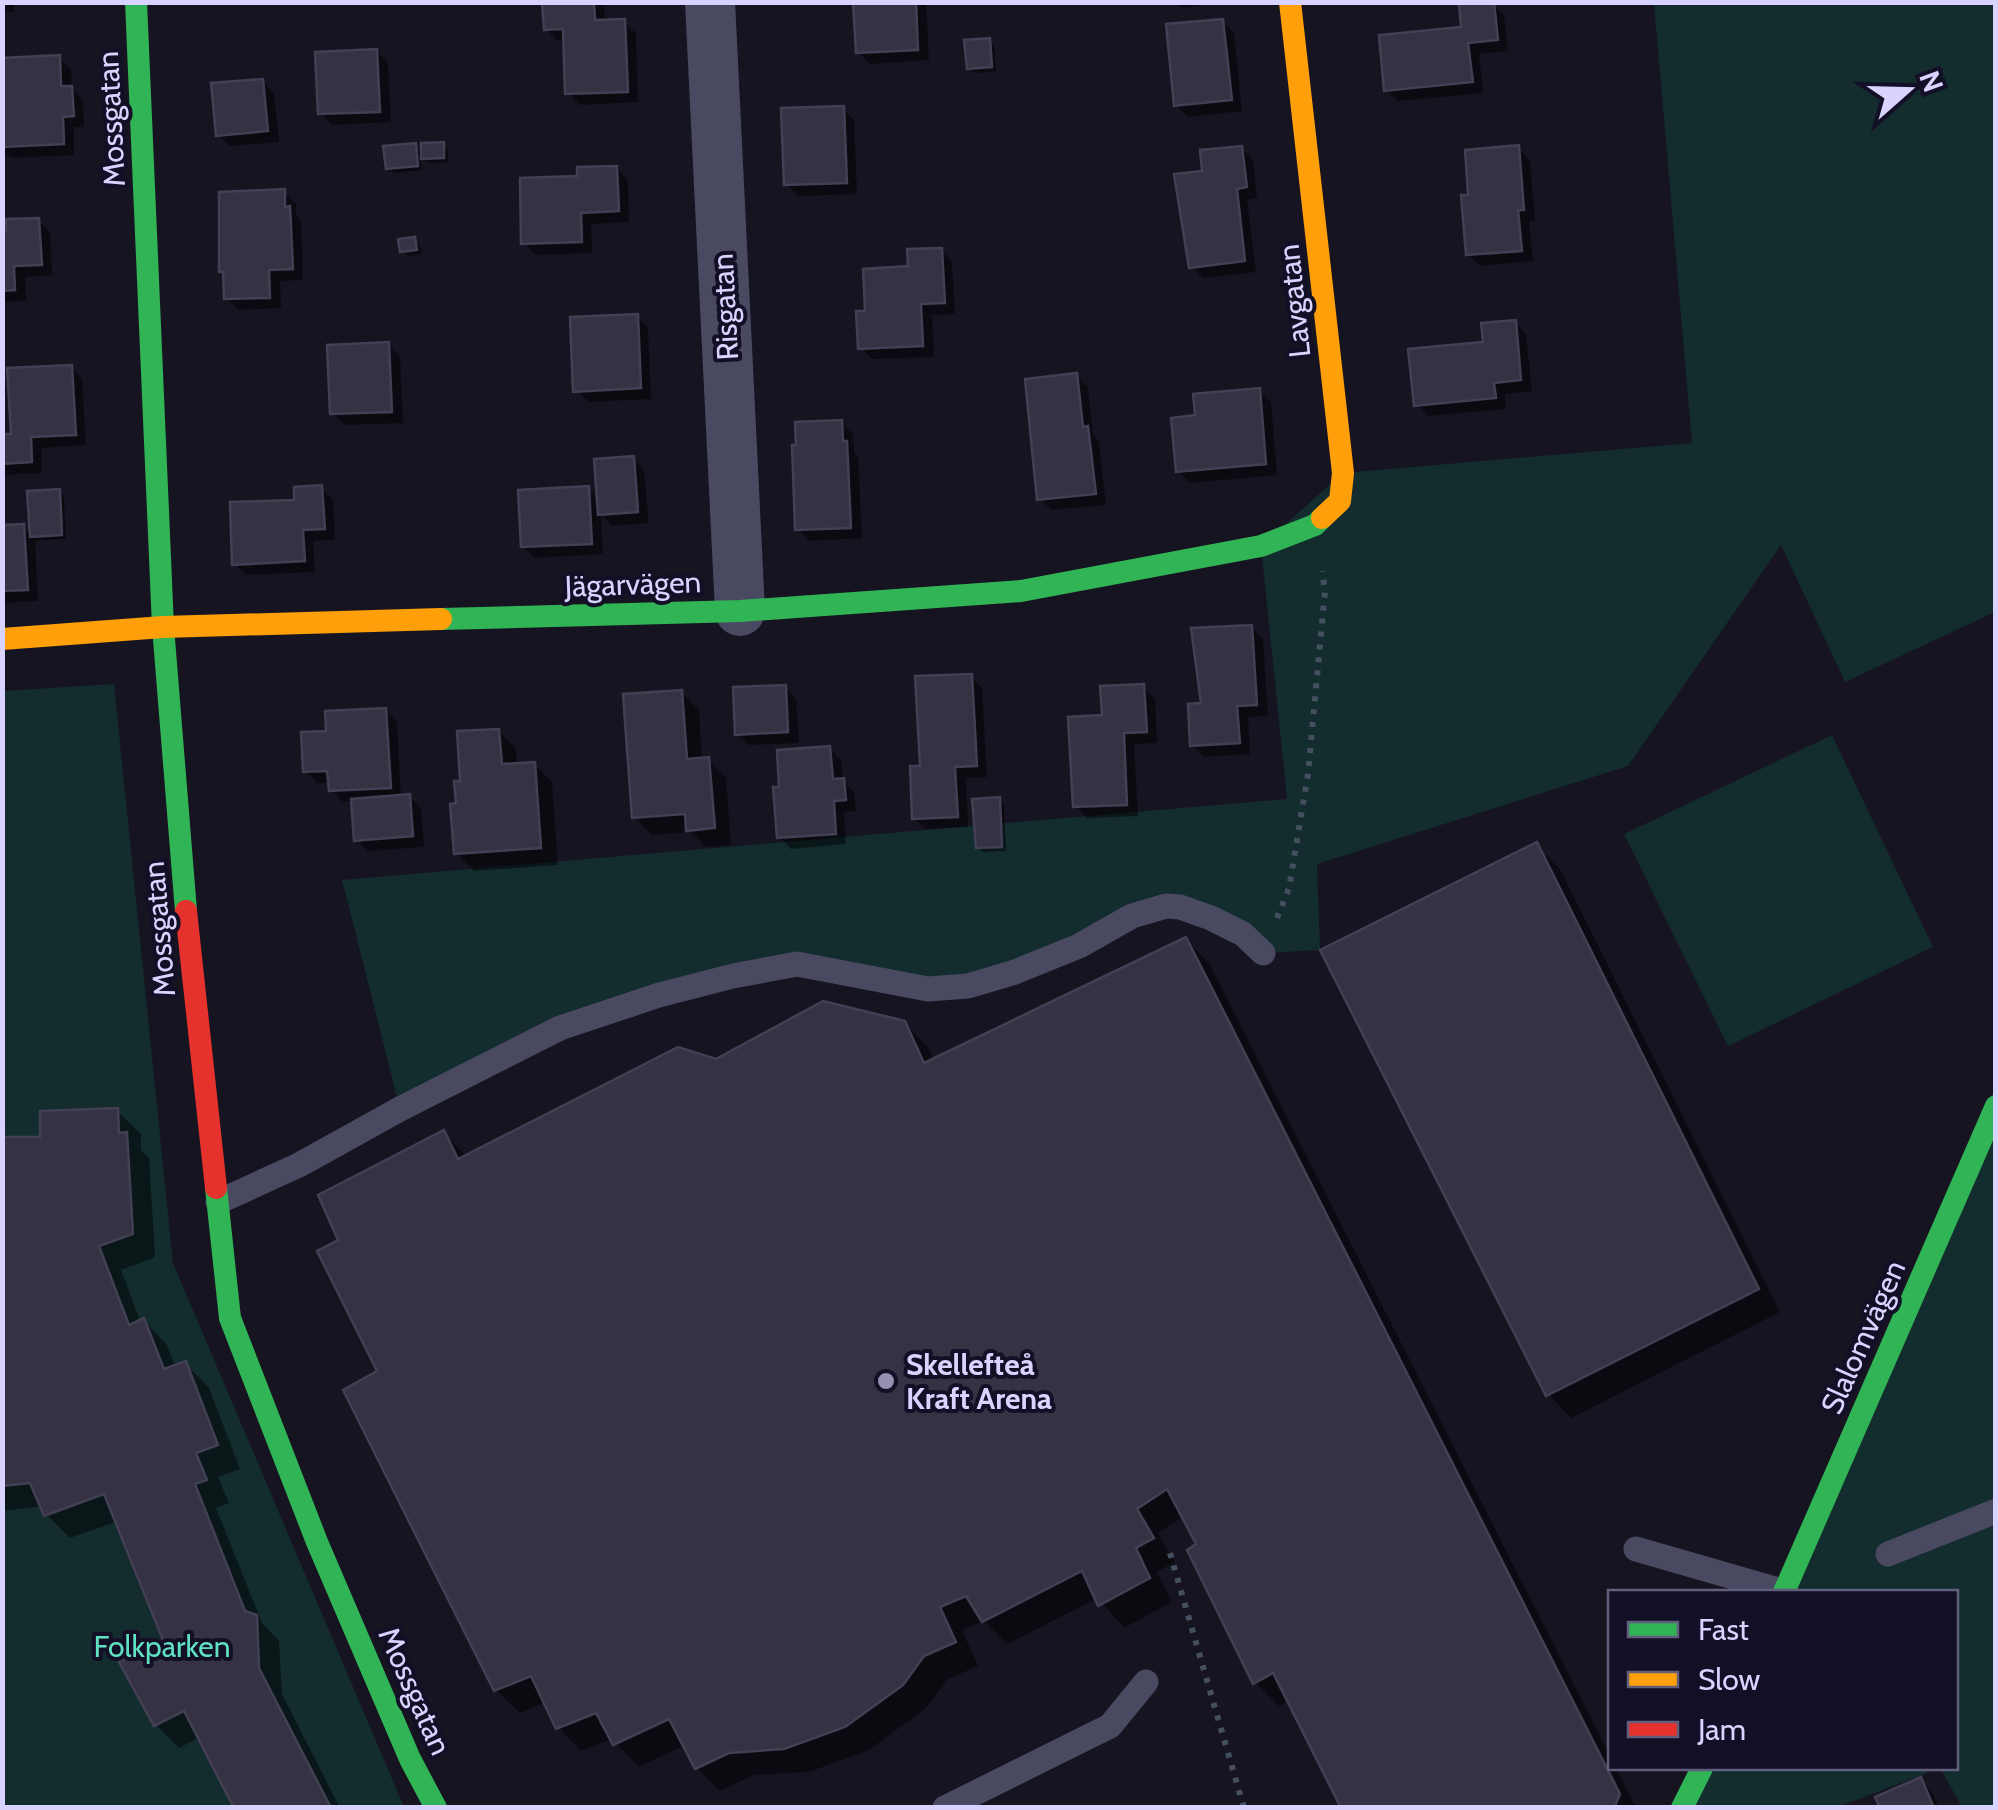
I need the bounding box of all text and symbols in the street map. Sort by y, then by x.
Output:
north arrow [1858,40,1958,140]
street label: Mossgatan [89,50,133,188]
text: N [1912,66,1951,97]
street label: Lavgatan [1270,242,1318,360]
street label: Risgatan [704,253,746,361]
street label: Jägarvägen [563,563,702,605]
street label: Mossgatan [135,860,183,998]
street label: Slalomvägen [1813,1254,1913,1420]
place label: Skellefteå Kraft Arena [906,1346,1052,1417]
marker: Skellefteå Kraft Arena [875,1370,897,1392]
legend [1608,1590,1958,1770]
text: Fast [1698,1611,1749,1648]
street label: Mossgatan [371,1622,459,1760]
park label: Folkparken [94,1628,230,1665]
text: Slow [1698,1661,1761,1698]
text: Jam [1697,1711,1746,1748]

